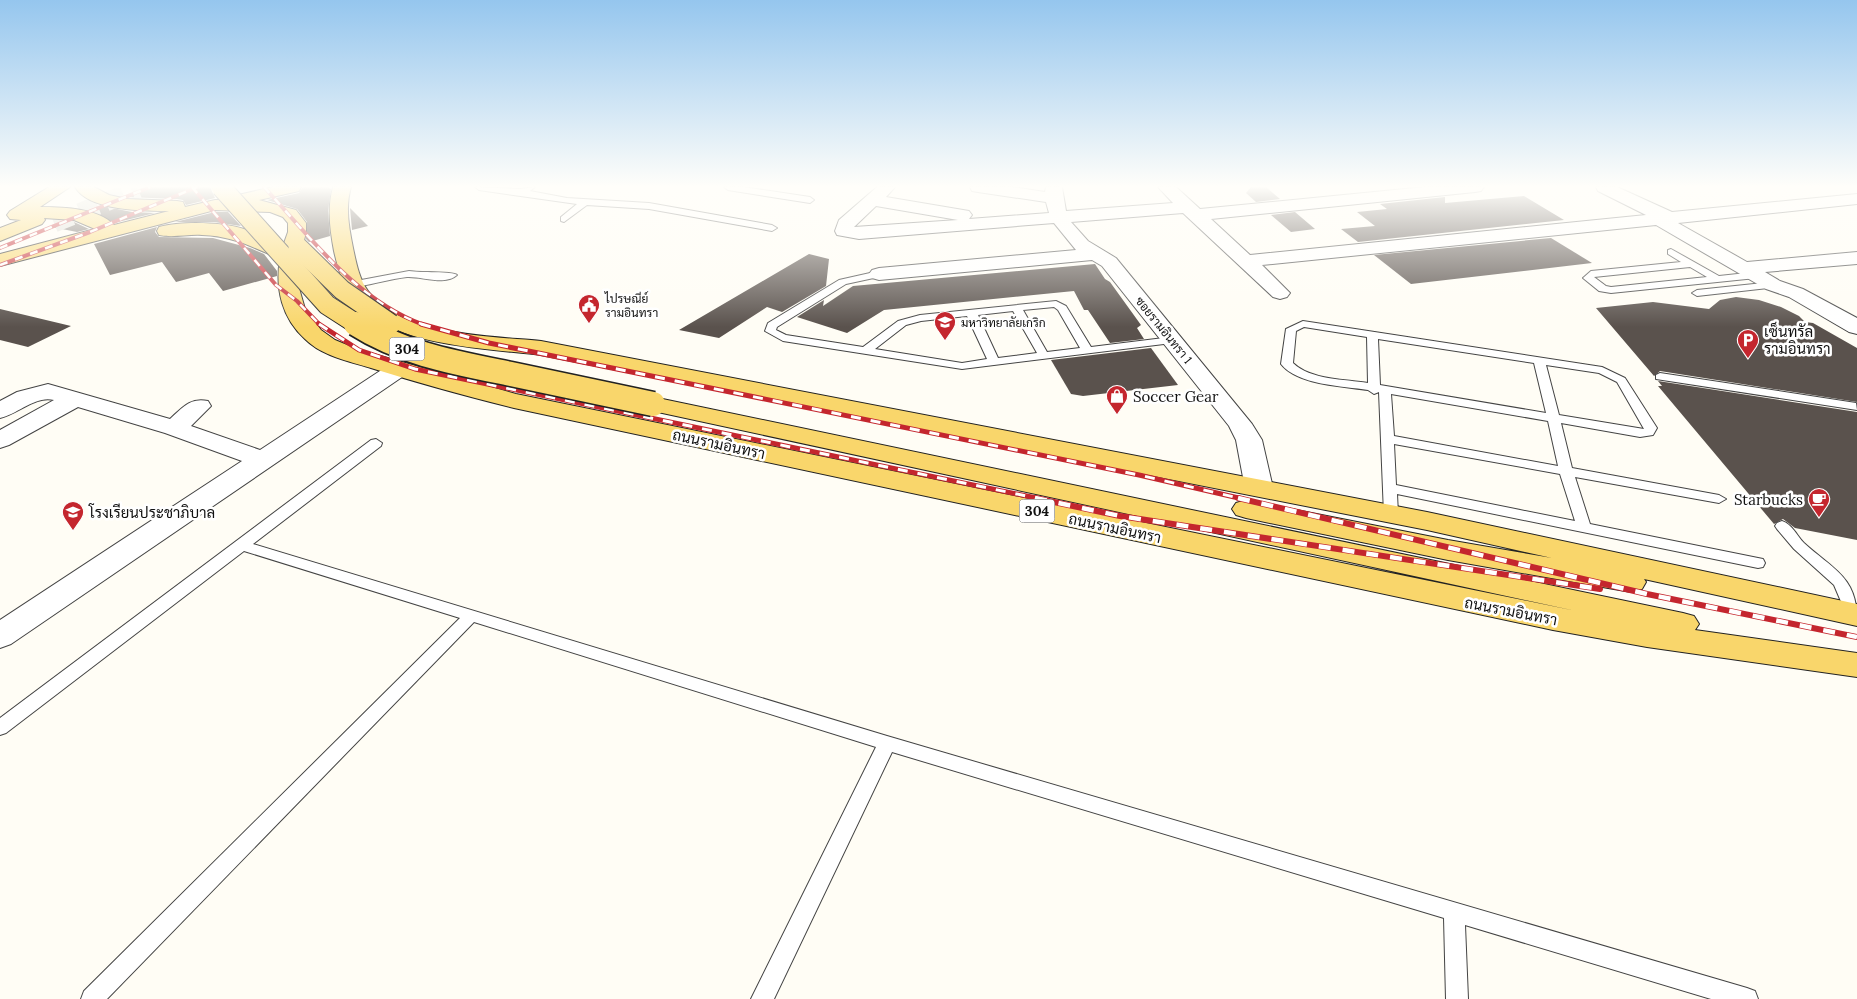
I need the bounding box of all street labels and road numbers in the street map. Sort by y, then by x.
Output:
street label: ซอยรามอินทรา 1 [1132,293,1196,367]
road number: 304 [390,338,424,360]
street label: ถนนรามอินทรา [671,425,767,463]
road number: 304 [1020,500,1054,522]
street label: ถนนรามอินทรา [1067,509,1163,547]
street label: ถนนรามอินทรา [1463,593,1559,629]

